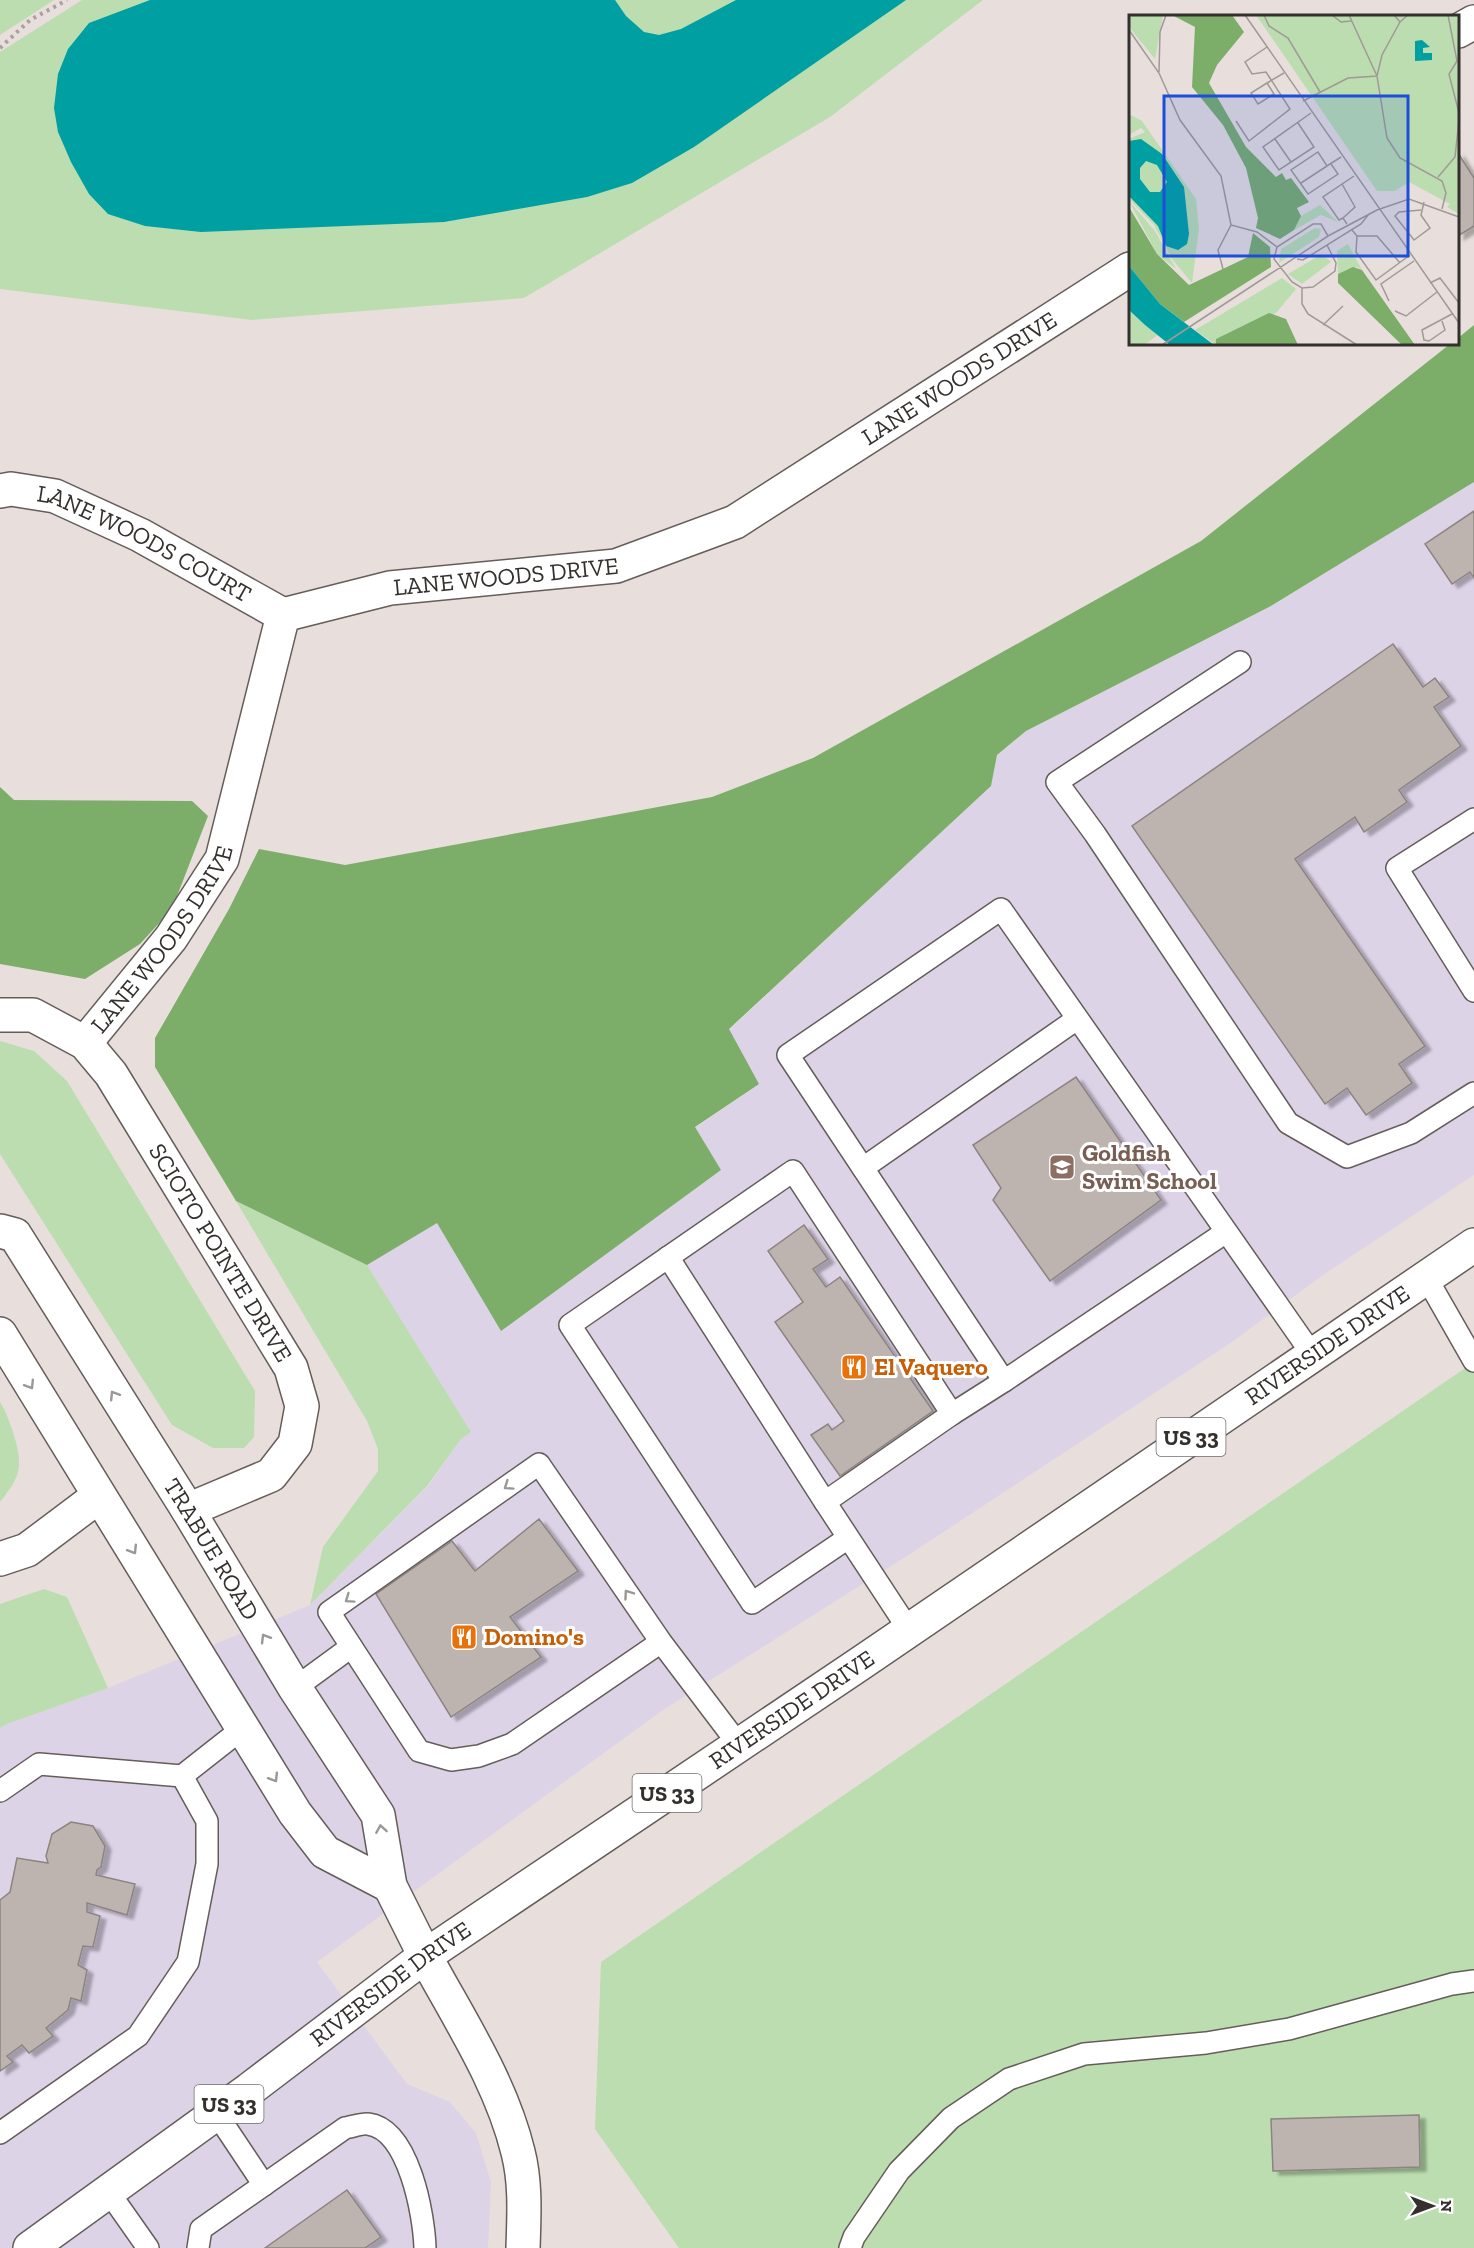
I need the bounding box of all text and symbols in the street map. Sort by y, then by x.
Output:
inset map [1129,15,1459,345]
street label: LANE WOODS DRIVE [856,305,1062,451]
street label: LANE WOODS COURT [35,478,257,608]
street label: LANE WOODS DRIVE [392,551,620,602]
street label: LANE WOODS DRIVE [84,843,239,1039]
street label: SCIOTO POINTE DRIVE [143,1138,299,1367]
place label: Goldfish Swim School [1082,1138,1217,1195]
school or university icon: Goldfish Swim School [1047,1152,1077,1182]
street label: RIVERSIDE DRIVE [1239,1278,1415,1411]
restaurant icon: El Vaquero [839,1352,869,1382]
place label: El Vaquero [874,1352,988,1381]
one-way arrow [23,1378,34,1389]
one-way arrow [110,1391,122,1401]
road number: US 33 [1156,1418,1226,1456]
street label: TRABUE ROAD [158,1473,266,1625]
one-way arrow [503,1479,514,1490]
one-way arrow [125,1544,136,1555]
one-way arrow [624,1589,635,1600]
one-way arrow [344,1591,355,1602]
restaurant icon: Domino's [449,1622,479,1652]
place label: Domino's [484,1622,584,1651]
one-way arrow [260,1634,272,1644]
street label: RIVERSIDE DRIVE [703,1643,879,1775]
one-way arrow [266,1772,278,1782]
road number: US 33 [632,1774,702,1812]
one-way arrow [375,1824,387,1833]
street label: RIVERSIDE DRIVE [304,1914,476,2052]
road number: US 33 [194,2085,264,2123]
north arrow [1402,2176,1462,2236]
text: N [1437,2200,1456,2212]

